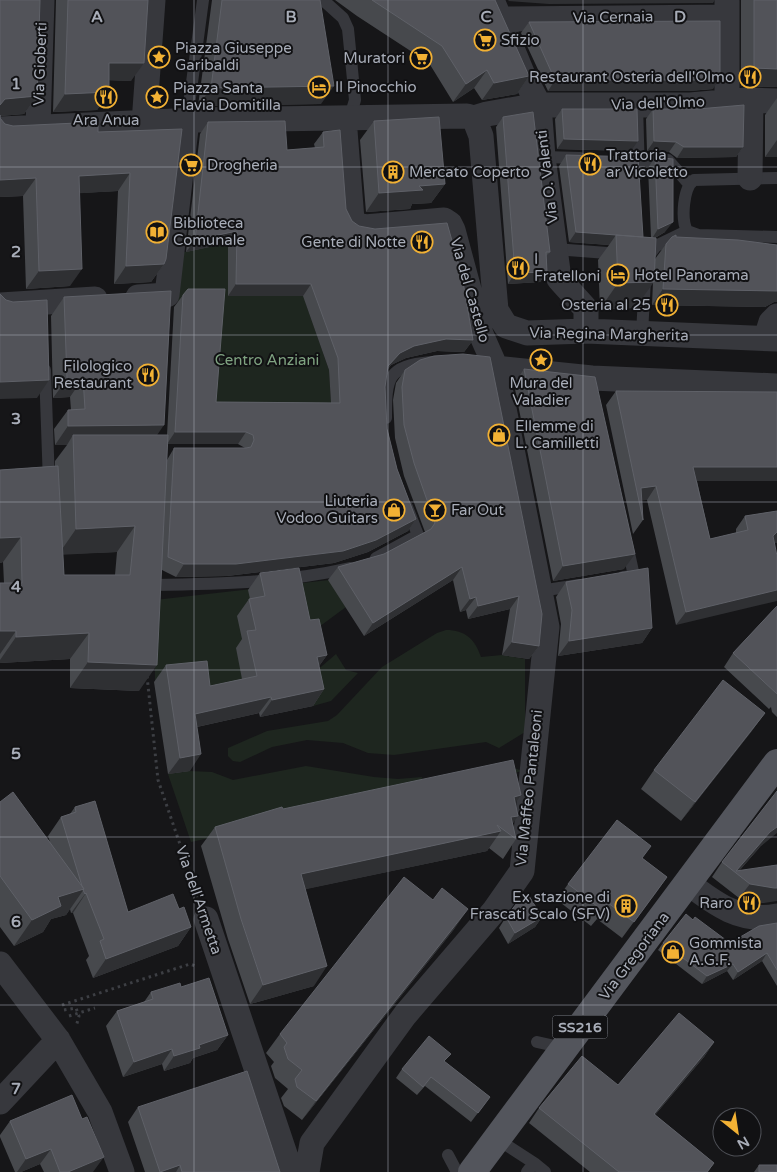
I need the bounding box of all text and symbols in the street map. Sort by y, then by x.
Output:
text: A [91,7,103,27]
text: B [285,7,297,27]
text: C [480,7,492,27]
street label: Via Cernaia [573,7,653,27]
text: D [674,7,686,27]
street label: Via Gioberti [30,22,50,106]
supermarket icon: Sfizio [473,28,497,52]
place label: Sfizio [501,31,540,49]
place label: Piazza Giuseppe Garibaldi [175,39,292,74]
place icon: Piazza Giuseppe Garibaldi [147,45,171,69]
supermarket icon: Muratori [409,46,433,70]
place label: Muratori [343,49,405,67]
restaurant icon: Restaurant Osteria dell'Olmo [738,65,762,89]
place label: Restaurant Osteria dell'Olmo [529,68,734,86]
text: 1 [11,74,21,94]
hotel icon: Il Pinocchio [307,75,331,99]
place label: Il Pinocchio [335,78,417,96]
place label: Piazza Santa Flavia Domitilla [173,79,281,114]
restaurant icon: Ara Anua [94,85,118,109]
place icon: Piazza Santa Flavia Domitilla [145,85,169,109]
street label: Via dell'Olmo [611,92,705,114]
place label: Ara Anua [73,111,139,129]
street label: Via O. Valenti [532,129,562,225]
place label: Trattoria ar Vicoletto [606,146,688,181]
restaurant icon: Trattoria ar Vicoletto [578,152,602,176]
supermarket icon: Drogheria [179,153,203,177]
place label: Drogheria [207,156,278,174]
building icon: Mercato Coperto [381,160,405,184]
place label: Mercato Coperto [409,163,530,181]
place label: Biblioteca Comunale [173,214,245,249]
library icon: Biblioteca Comunale [145,220,169,244]
restaurant icon: Gente di Notte [410,230,434,254]
place label: Gente di Notte [301,233,406,251]
street label: Via del Castello [446,235,494,345]
text: 2 [11,242,21,262]
place label: I Fratelloni [534,250,600,285]
restaurant icon: I Fratelloni [506,256,530,280]
hotel icon: Hotel Panorama [606,263,630,287]
place label: Hotel Panorama [634,266,749,284]
restaurant icon: Osteria al 25 [655,293,679,317]
place label: Osteria al 25 [561,296,651,314]
street label: Via Regina Margherita [529,324,689,344]
place icon: Mura del Valadier [529,348,553,372]
park label: Centro Anziani [215,351,319,369]
place label: Filologico Restaurant [54,357,132,392]
restaurant icon: Filologico Restaurant [136,363,160,387]
place label: Mura del Valadier [509,374,573,409]
text: 3 [11,409,21,429]
place label: Ellemme di L. Camilletti [515,417,599,452]
shop icon: Ellemme di L. Camilletti [487,423,511,447]
place label: Liuteria Vodoo Guitars [276,492,378,527]
shop icon: Liuteria Vodoo Guitars [382,498,406,522]
bar icon: Far Out [423,498,447,522]
place label: Far Out [451,501,504,519]
text: 4 [11,577,21,597]
street label: Via Maffeo Pantaleoni [512,709,546,867]
text: 5 [11,744,21,764]
street label: Via dell'Armetta [172,843,226,957]
place label: Ex stazione di Frascati Scalo (SFV) [470,888,610,923]
restaurant icon: Raro [737,891,761,915]
building icon: Ex stazione di Frascati Scalo (SFV) [614,894,638,918]
place label: Raro [699,894,733,912]
street label: Via Gregoriana [595,908,673,1004]
text: 6 [11,912,21,932]
place label: Gommista A.G.F. [689,934,762,969]
shop icon: Gommista A.G.F. [661,940,685,964]
road number: SS216 [552,1016,608,1038]
text: 7 [11,1079,21,1099]
north arrow [712,1107,762,1157]
text: N [734,1133,752,1153]

